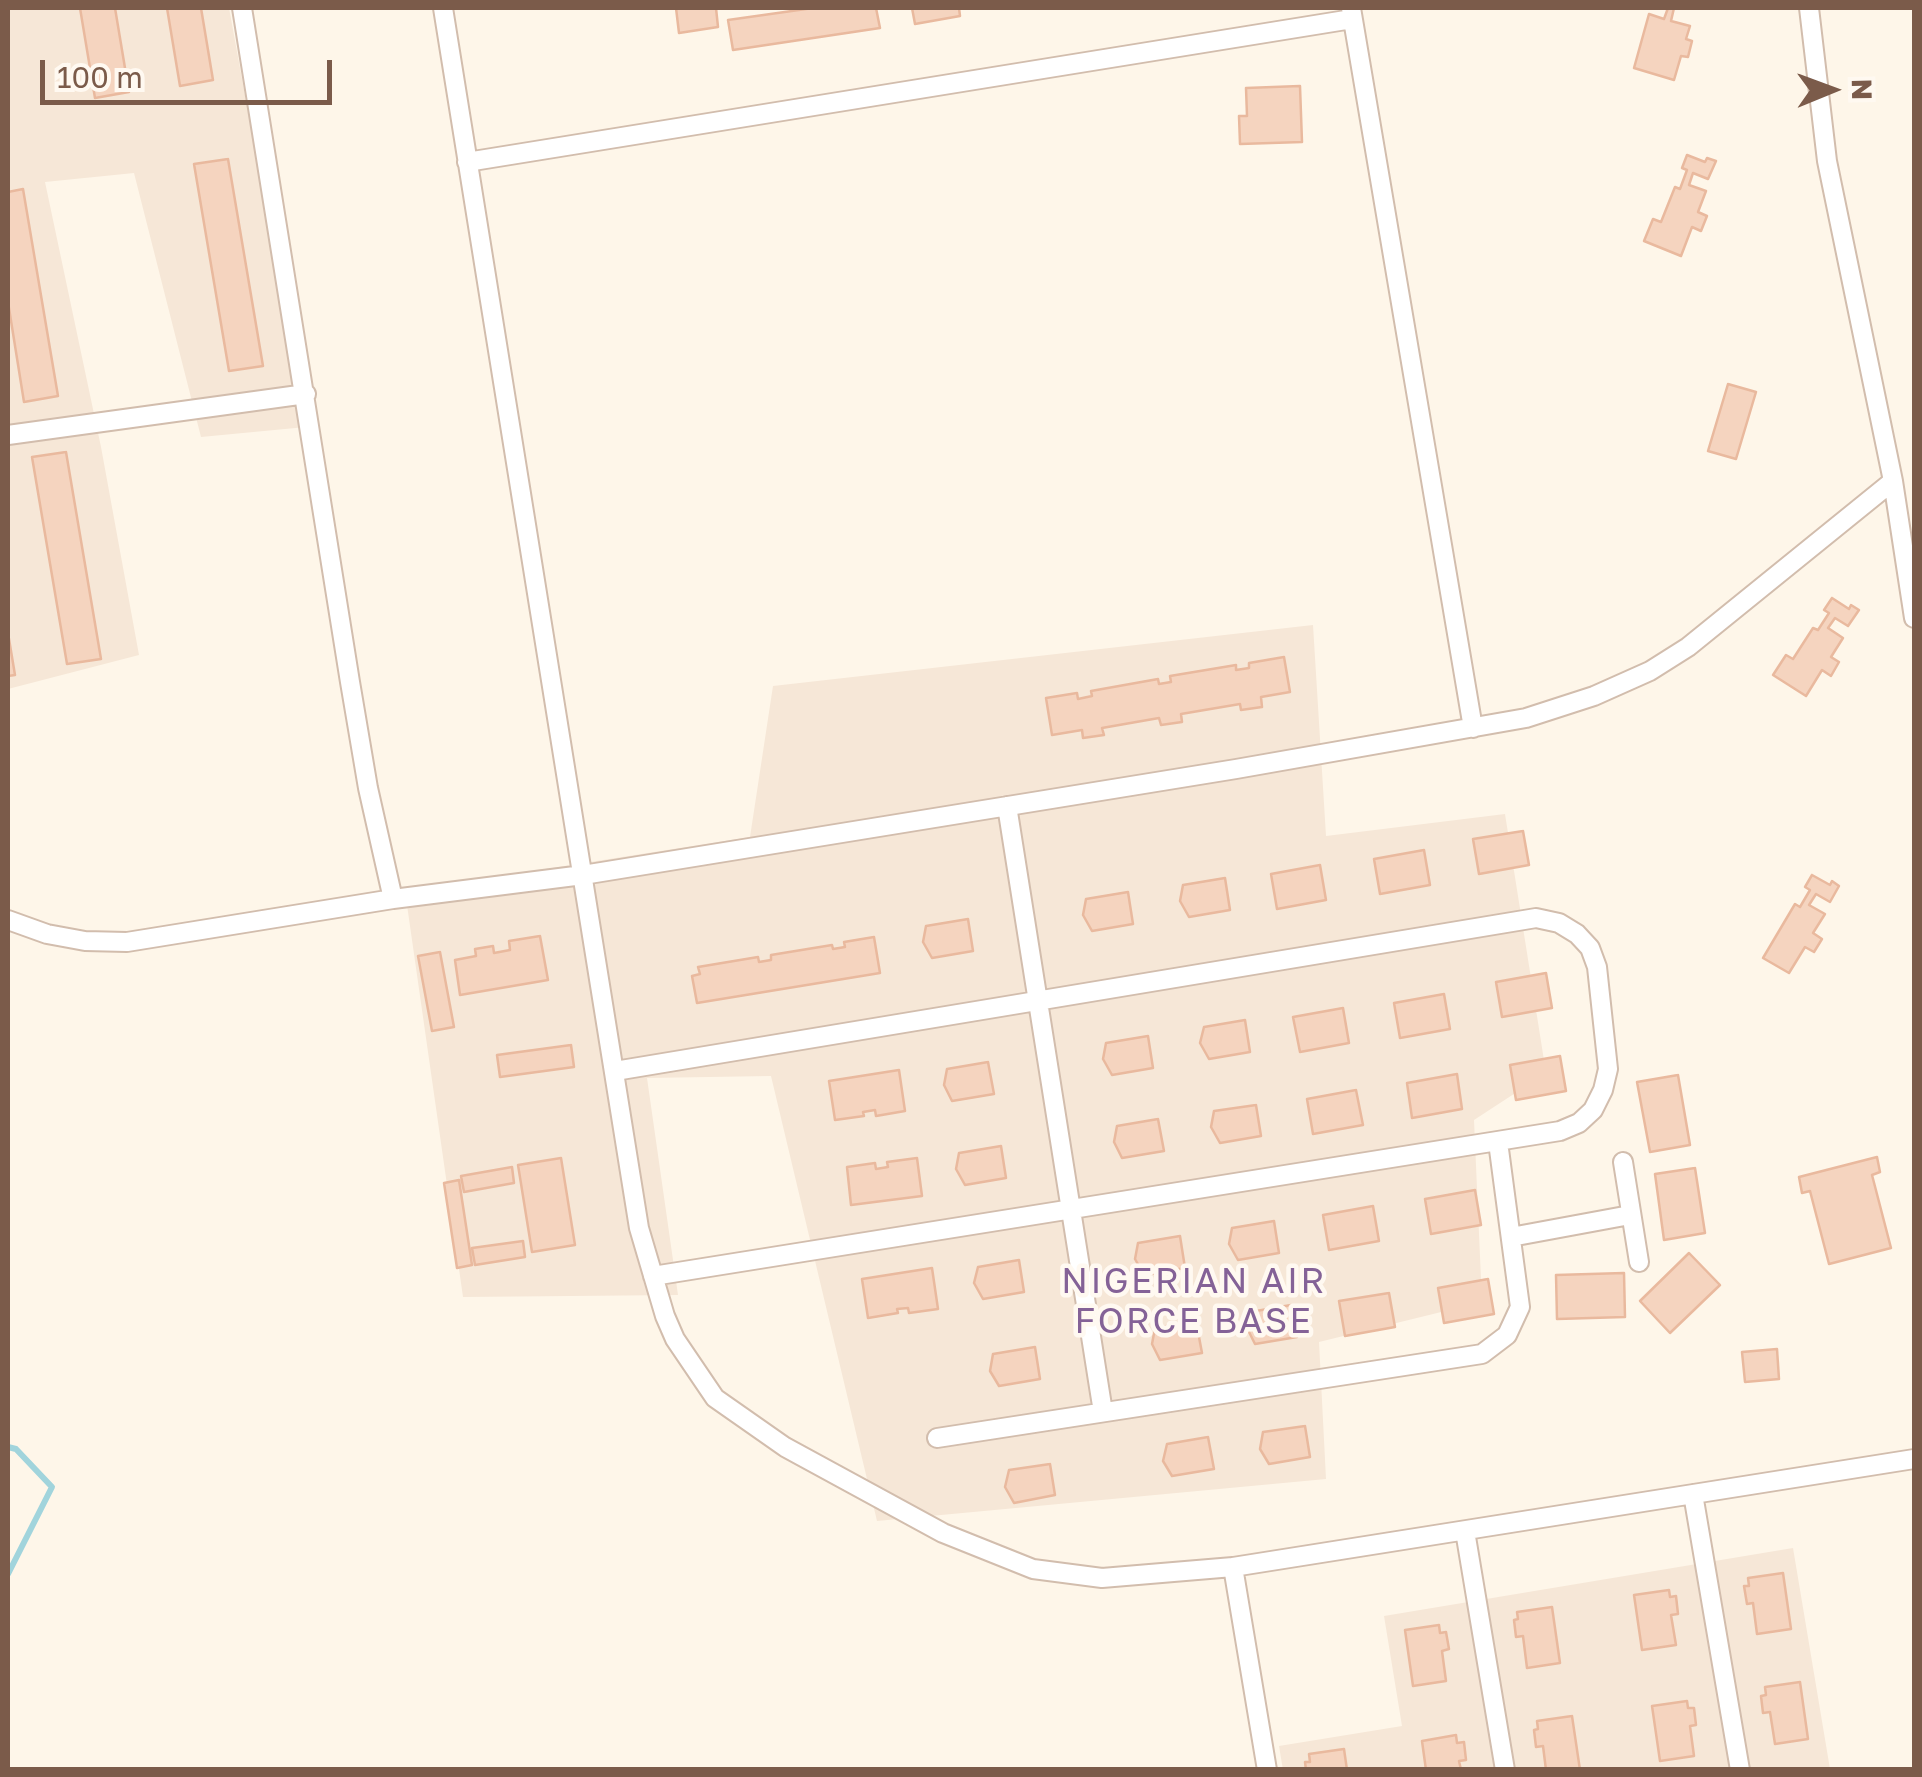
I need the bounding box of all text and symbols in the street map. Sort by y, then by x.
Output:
scale bar [45,40,338,102]
north arrow [1782,40,1882,140]
text: 100 m [57,59,143,95]
text: N [1846,79,1879,100]
district label: NIGERIAN AIR FORCE BASE [1061,1261,1327,1343]

